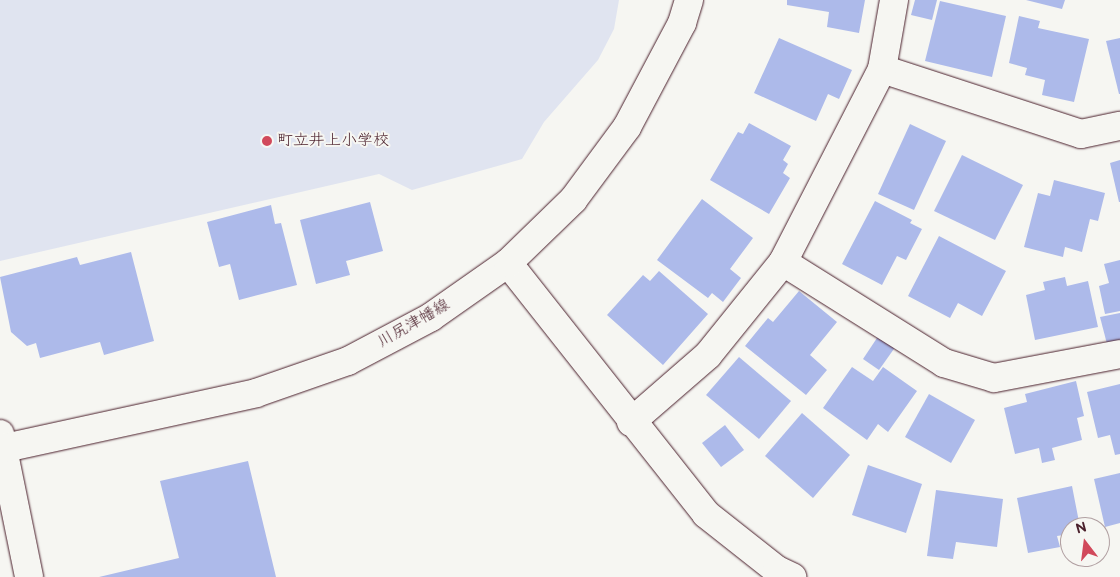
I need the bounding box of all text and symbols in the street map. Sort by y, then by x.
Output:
place label: 町立井上小学校 [277,131,389,151]
marker: 町立井上小学校 [261,135,273,147]
street label: 川尻津幡線 [375,296,453,352]
north arrow [1060,517,1110,567]
text: N [1074,518,1089,538]

